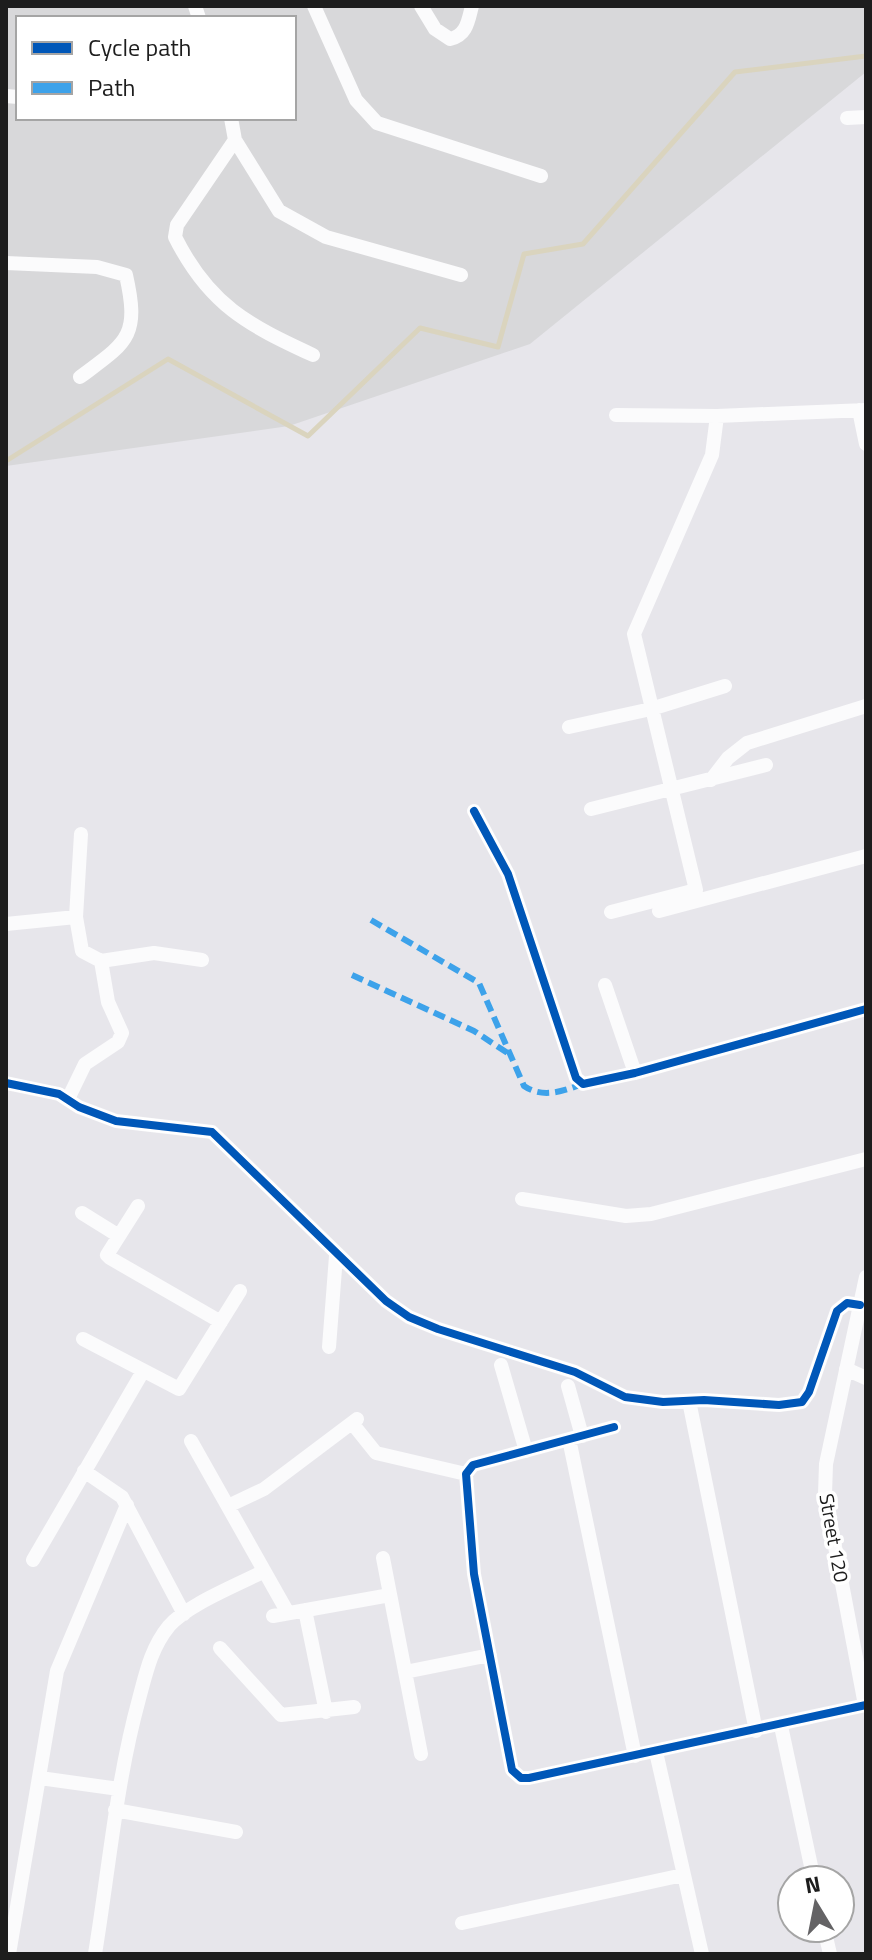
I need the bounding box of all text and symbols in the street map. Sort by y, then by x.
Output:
legend [16,16,296,120]
text: Cycle path [88,29,191,65]
text: Path [88,69,135,105]
street label: Street 120 [811,1491,858,1585]
north arrow [776,1864,856,1944]
text: N [802,1866,823,1902]

